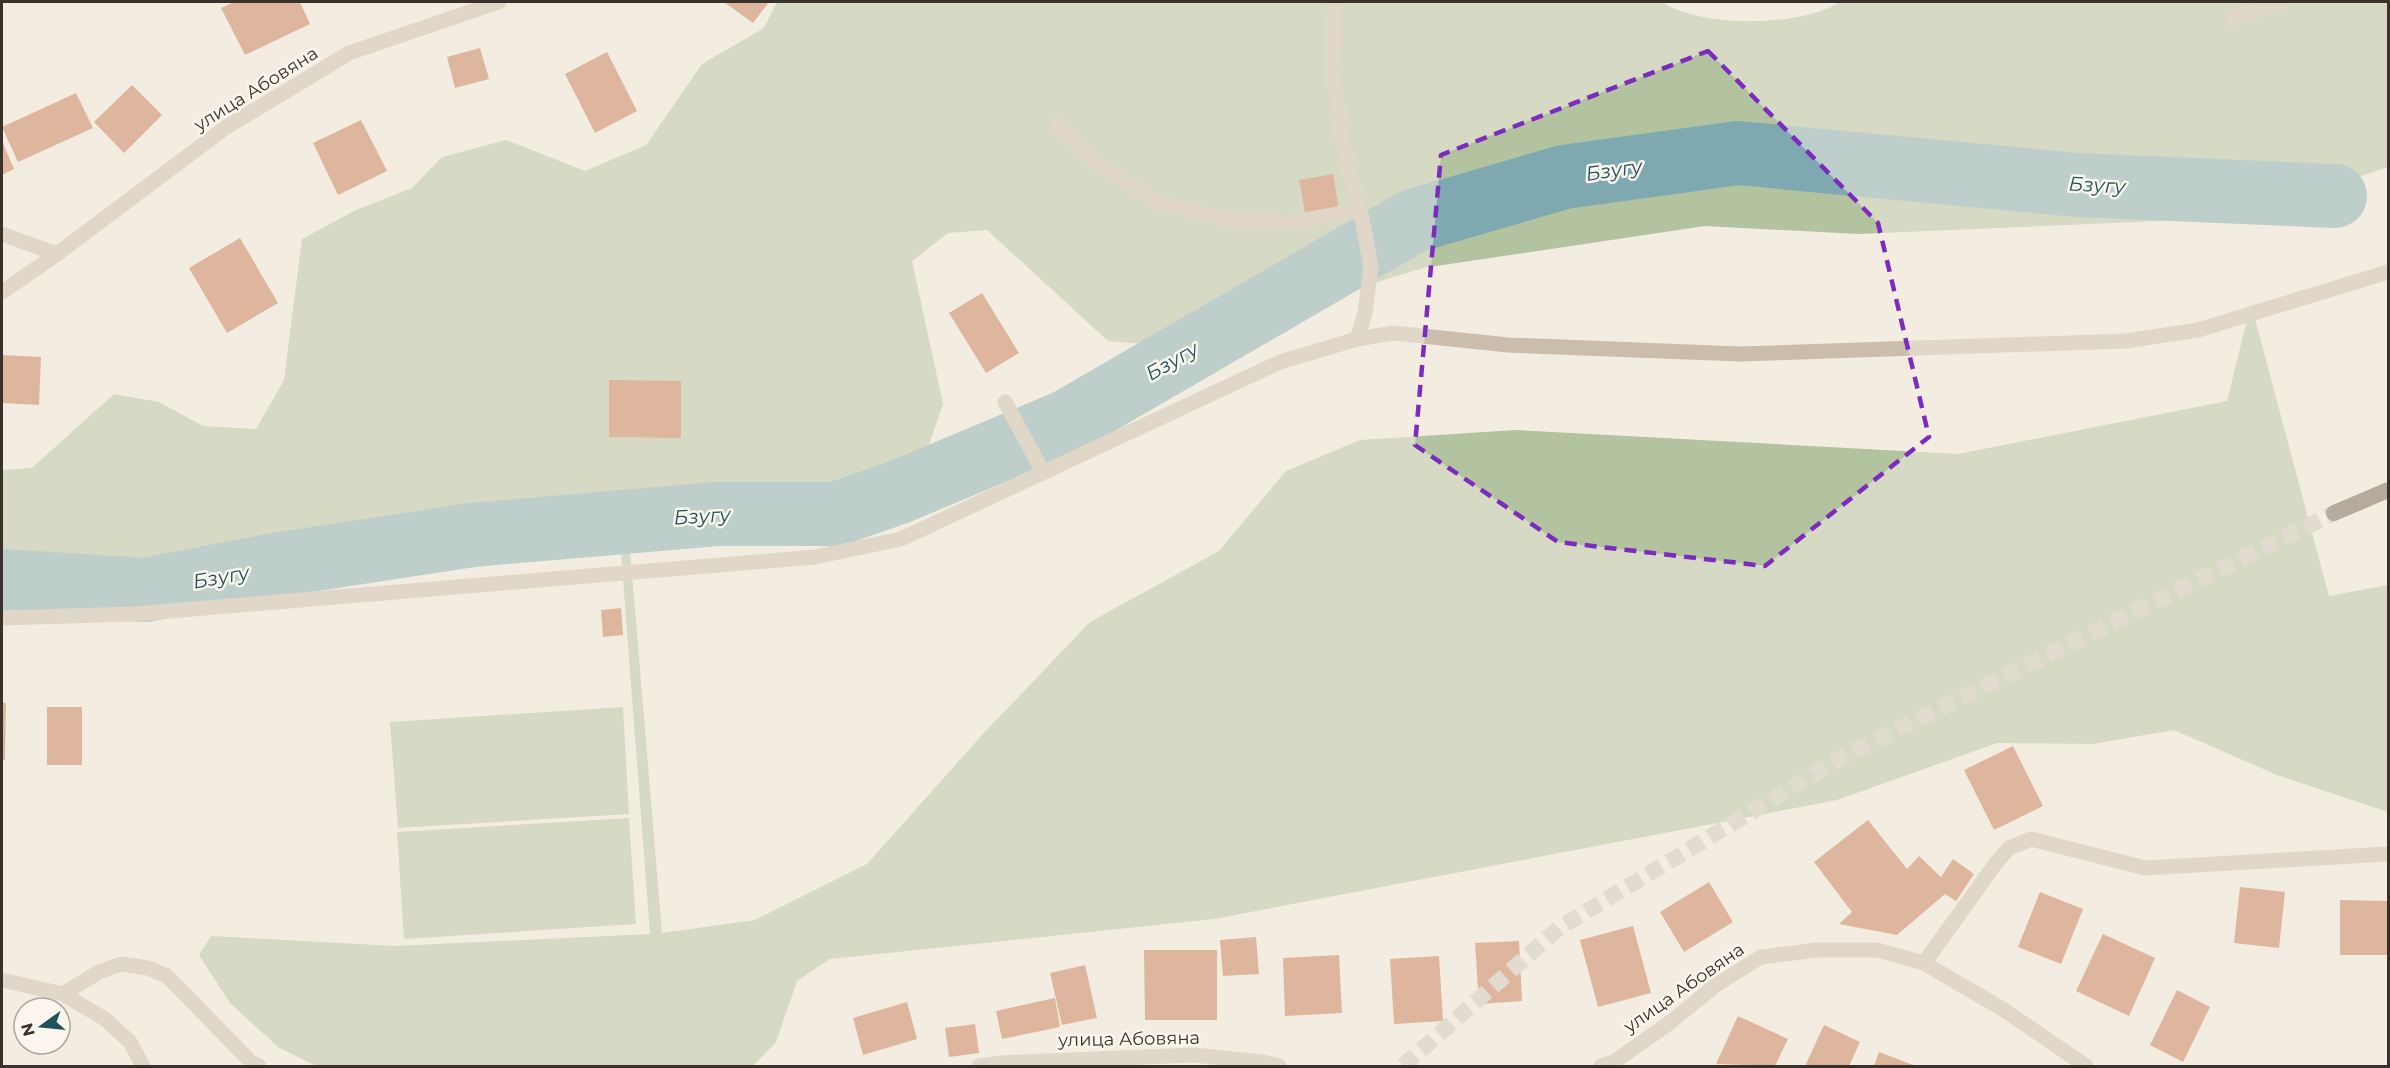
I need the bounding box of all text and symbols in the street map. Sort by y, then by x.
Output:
street label: улица Абовяна [189,42,322,136]
water label: Бзугу [1584,154,1645,186]
water label: Бзугу [2068,172,2127,199]
water label: Бзугу [1141,336,1203,386]
water label: Бзугу [673,502,732,529]
water label: Бзугу [191,560,252,594]
street label: улица Абовяна [1619,938,1748,1038]
north arrow [12,996,72,1056]
text: N [17,1021,39,1038]
street label: улица Абовяна [1057,1027,1200,1051]

